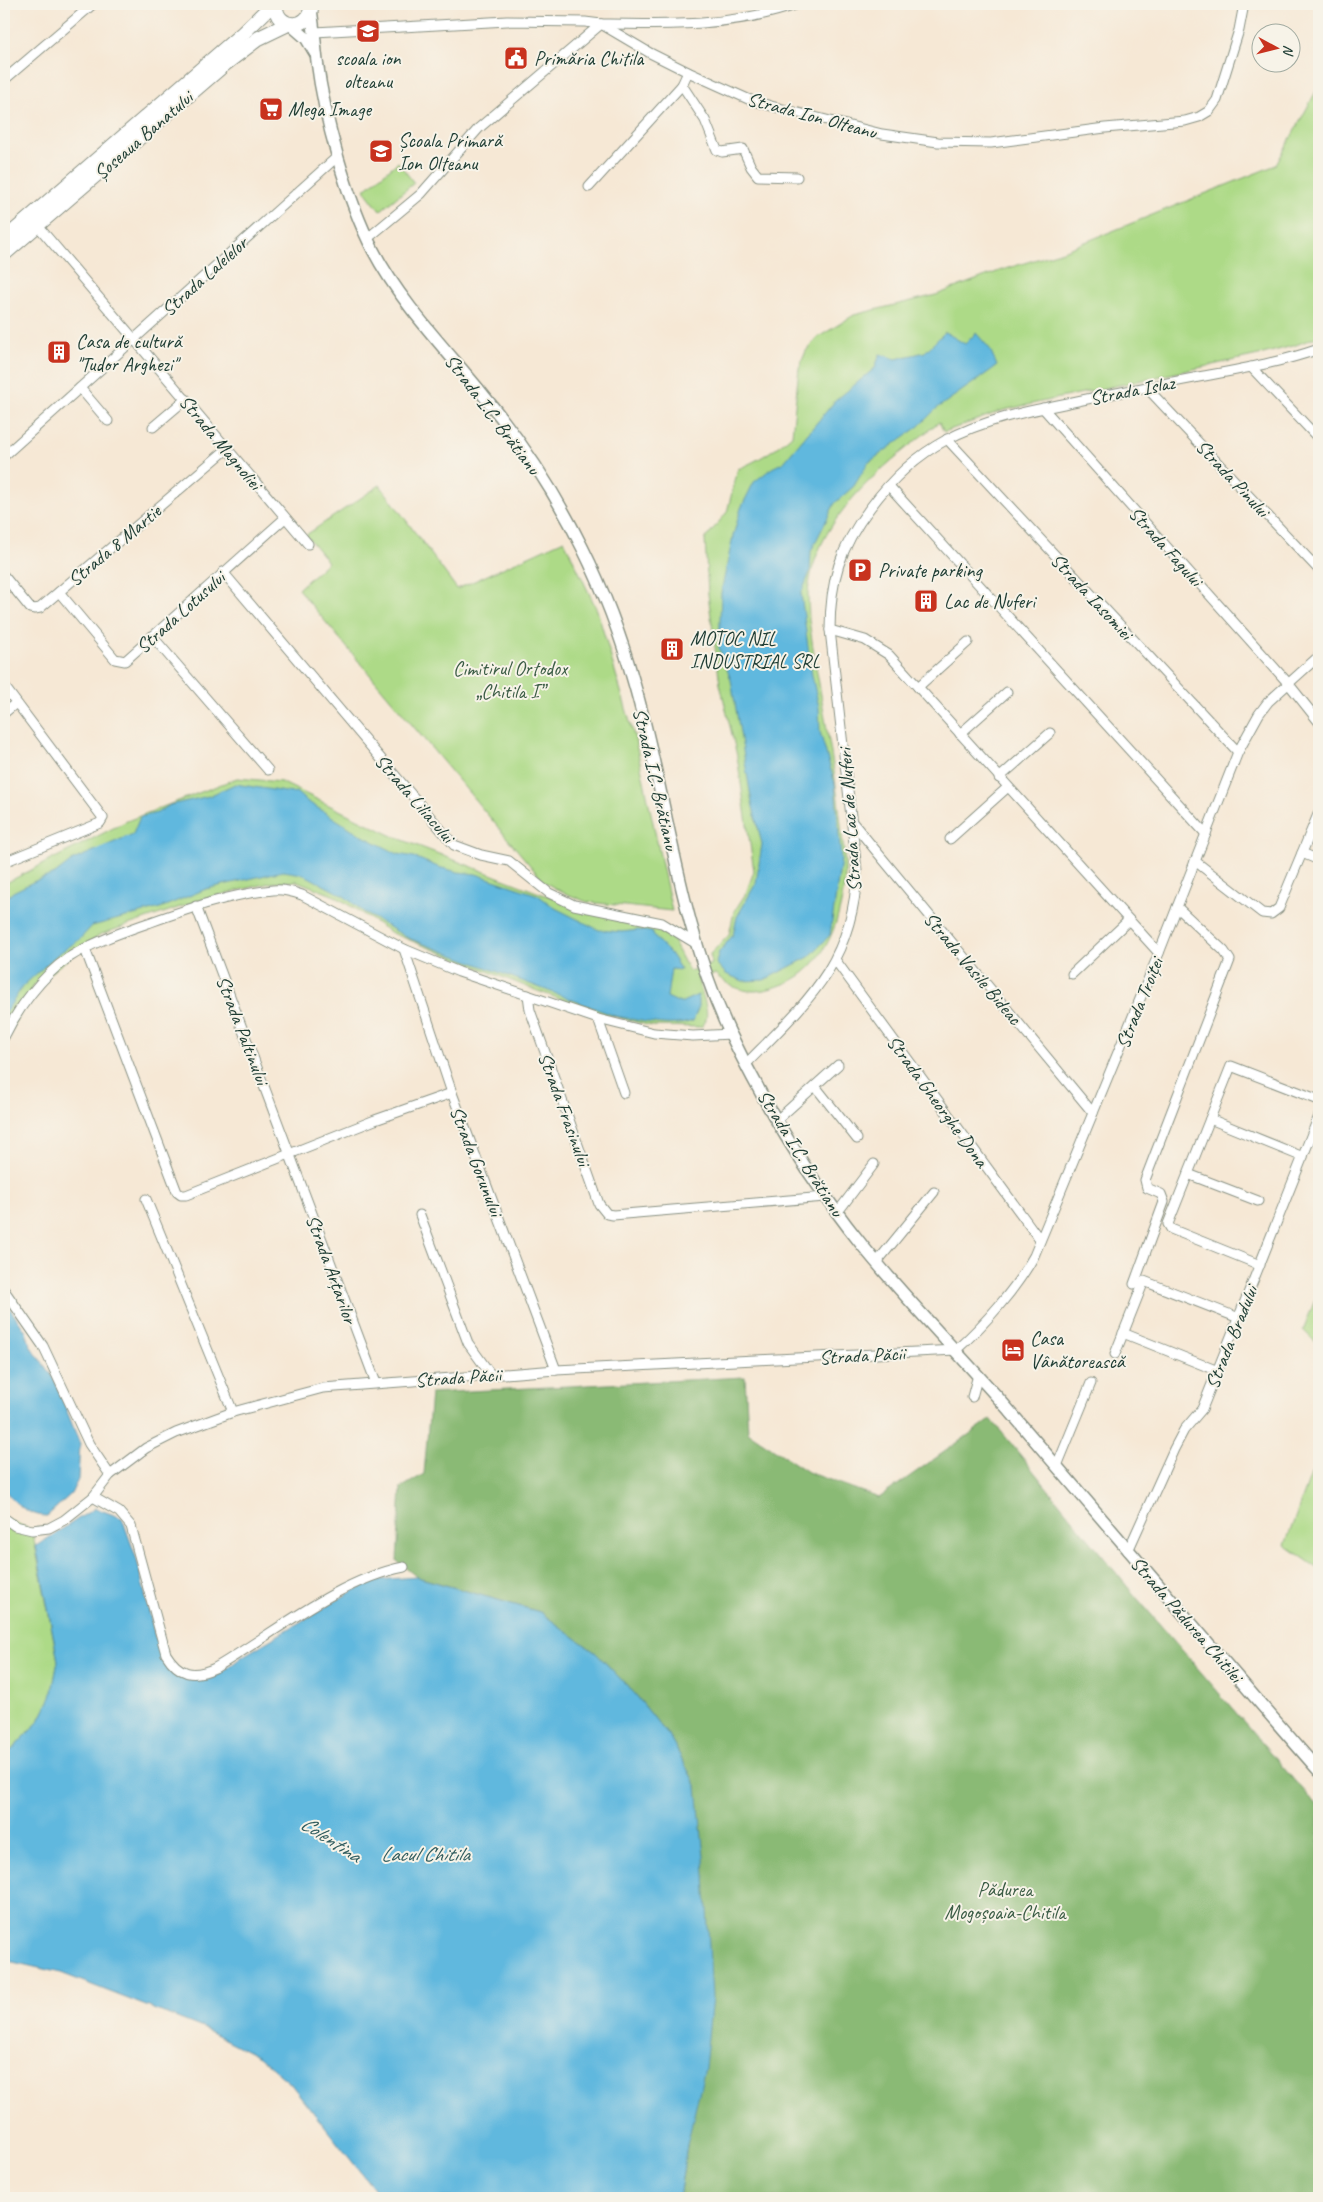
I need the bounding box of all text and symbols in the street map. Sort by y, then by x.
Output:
school or university icon: scoala ion olteanu [355,18,381,44]
north arrow [1250,22,1300,72]
text: N [1279,44,1297,57]
public building icon: Primăria Chitila [503,45,529,71]
place label: scoala ion olteanu [335,46,402,94]
place label: Primăria Chitila [534,46,645,71]
street label: Șoseaua Banatului [89,84,200,185]
street label: Strada Ion Olteanu [744,86,881,145]
supermarket icon: Mega Image [258,96,284,122]
place label: Mega Image [288,97,372,122]
place label: Școala Primară Ion Olteanu [398,128,504,176]
school or university icon: Școala Primară Ion Olteanu [368,138,394,164]
street label: Strada Lalelelor [156,230,254,322]
place label: Casa de cultură "Tudor Arghezi" [76,329,184,377]
building icon: Casa de cultură "Tudor Arghezi" [46,339,72,365]
street label: Strada I.C. Brătianu [439,349,547,481]
street label: Strada Islaz [1088,370,1178,411]
street label: Strada Magnoliei [174,390,269,497]
street label: Strada Pinului [1190,434,1276,524]
street label: Strada 8 Martie [62,498,167,592]
street label: Strada Fagului [1123,501,1210,593]
street label: Strada Iasomiei [1045,548,1140,647]
parking icon: Private parking [847,557,873,583]
place label: Private parking [878,558,983,583]
street label: Strada Lotusului [130,564,232,659]
building icon: Lac de Nuferi [913,588,939,614]
place label: Lac de Nuferi [944,589,1037,614]
place label: MOTOC NIL INDUSTRIAL SRL [690,626,820,674]
building icon: MOTOC NIL INDUSTRIAL SRL [659,636,685,662]
park label: Cimitirul Ortodox „Chitila I” [453,656,569,704]
street label: Strada I.C. Brătianu [627,706,684,854]
street label: Strada Lac de Nuferi [832,745,867,893]
street label: Strada Liliacului [369,749,462,850]
street label: Strada Vasile Bideac [918,907,1028,1031]
street label: Strada Troiței [1110,952,1170,1052]
street label: Strada Paltinului [210,972,276,1090]
street label: Strada Gheorghe Dona [881,1030,995,1173]
street label: Strada Frasinului [532,1049,597,1172]
street label: Strada I.C. Brătianu [752,1085,850,1223]
street label: Strada Gorunului [444,1103,510,1222]
street label: Strada Arțarilor [300,1211,363,1329]
street label: Strada Bradului [1199,1280,1264,1392]
place label: Casa Vânătorească [1030,1326,1127,1374]
hotel icon: Casa Vânătorească [1000,1337,1026,1363]
street label: Strada Păcii [818,1341,908,1370]
street label: Strada Păcii [414,1362,504,1393]
street label: Strada Pădurea Chitilei [1125,1551,1250,1689]
water label: Colentina [296,1810,368,1869]
water label: Lacul Chitila [381,1841,472,1867]
park label: Pădurea Mogoșoaia-Chitila [945,1877,1067,1925]

